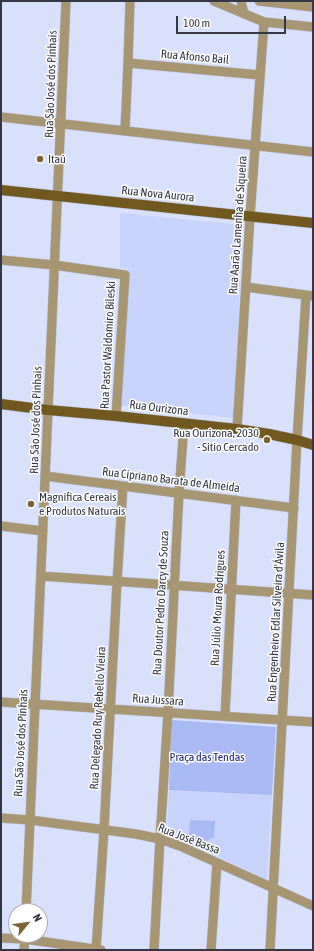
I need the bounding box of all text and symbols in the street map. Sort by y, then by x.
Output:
scale bar [178,8,288,34]
text: 100 m [183,16,210,30]
street label: Rua São José dos Pinhais [42,30,60,138]
street label: Rua Afonso Bail [160,47,230,67]
place label: Itaú [48,152,66,166]
marker: Itaú [35,154,45,164]
street label: Rua Aarão Lamenha de Siqueira [226,155,250,295]
street label: Rua Nova Aurora [121,183,195,205]
street label: Rua Pastor Waldomiro Bileski [97,281,119,409]
street label: Rua São José dos Pinhais [27,366,45,474]
street label: Rua Ourizona [129,397,189,419]
place label: Rua Ourizona, 2030 - Sítio Cercado [173,426,259,454]
marker: Rua Ourizona, 2030 - Sítio Cercado [262,435,272,445]
street label: Rua Cipriano Barata de Almeida [101,464,241,496]
place label: Magnífica Cereais e Produtos Naturais [39,490,125,518]
marker: Magnífica Cereais e Produtos Naturais [26,499,36,509]
street label: Rua Doutor Pedro Darcy de Souza [150,530,172,676]
street label: Rua Engenheiro Edlar Silveira d'Ávila [265,542,287,702]
street label: Rua Júlio Moura Rodrigues [208,550,228,666]
street label: Rua Delegado Ruy Rebello Vieira [87,646,109,790]
street label: Rua São José dos Pinhais [11,689,31,797]
street label: Rua Jussara [132,691,184,709]
park label: Praça das Tendas [170,750,244,764]
street label: Rua José Bassa [156,821,222,857]
north arrow [8,903,48,943]
text: N [31,912,44,923]

